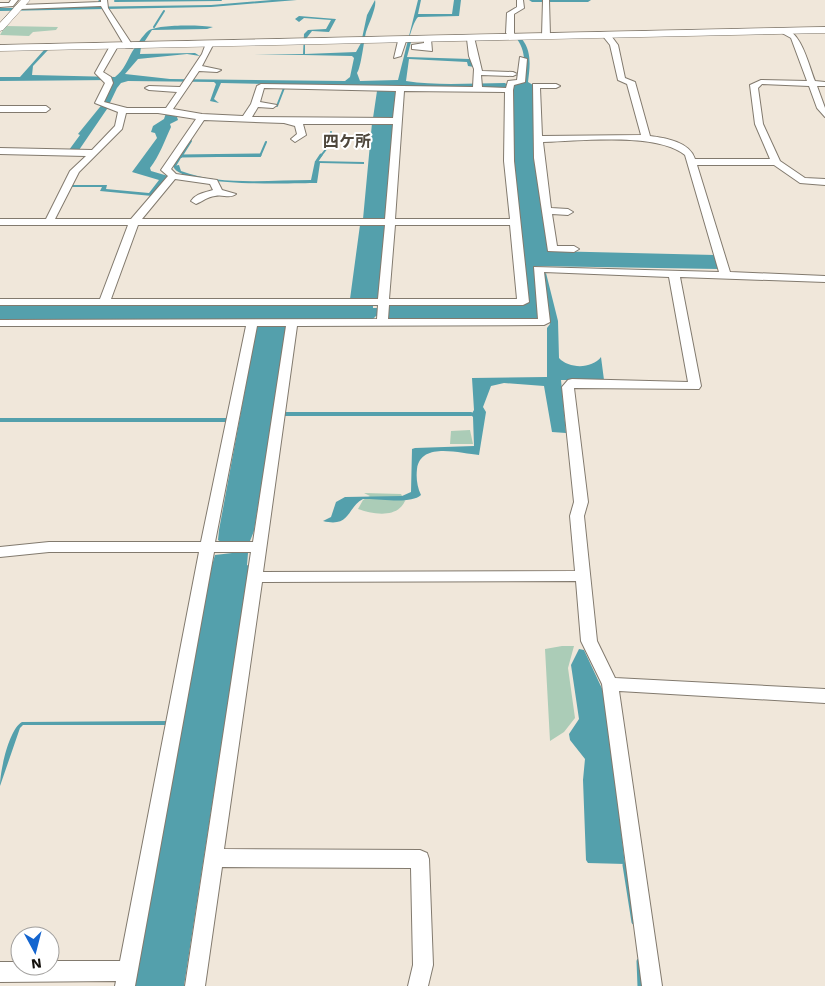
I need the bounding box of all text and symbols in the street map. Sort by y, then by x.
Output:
district label: 四ケ所 [323,132,371,151]
north arrow [10,926,60,976]
text: N [30,955,43,972]

